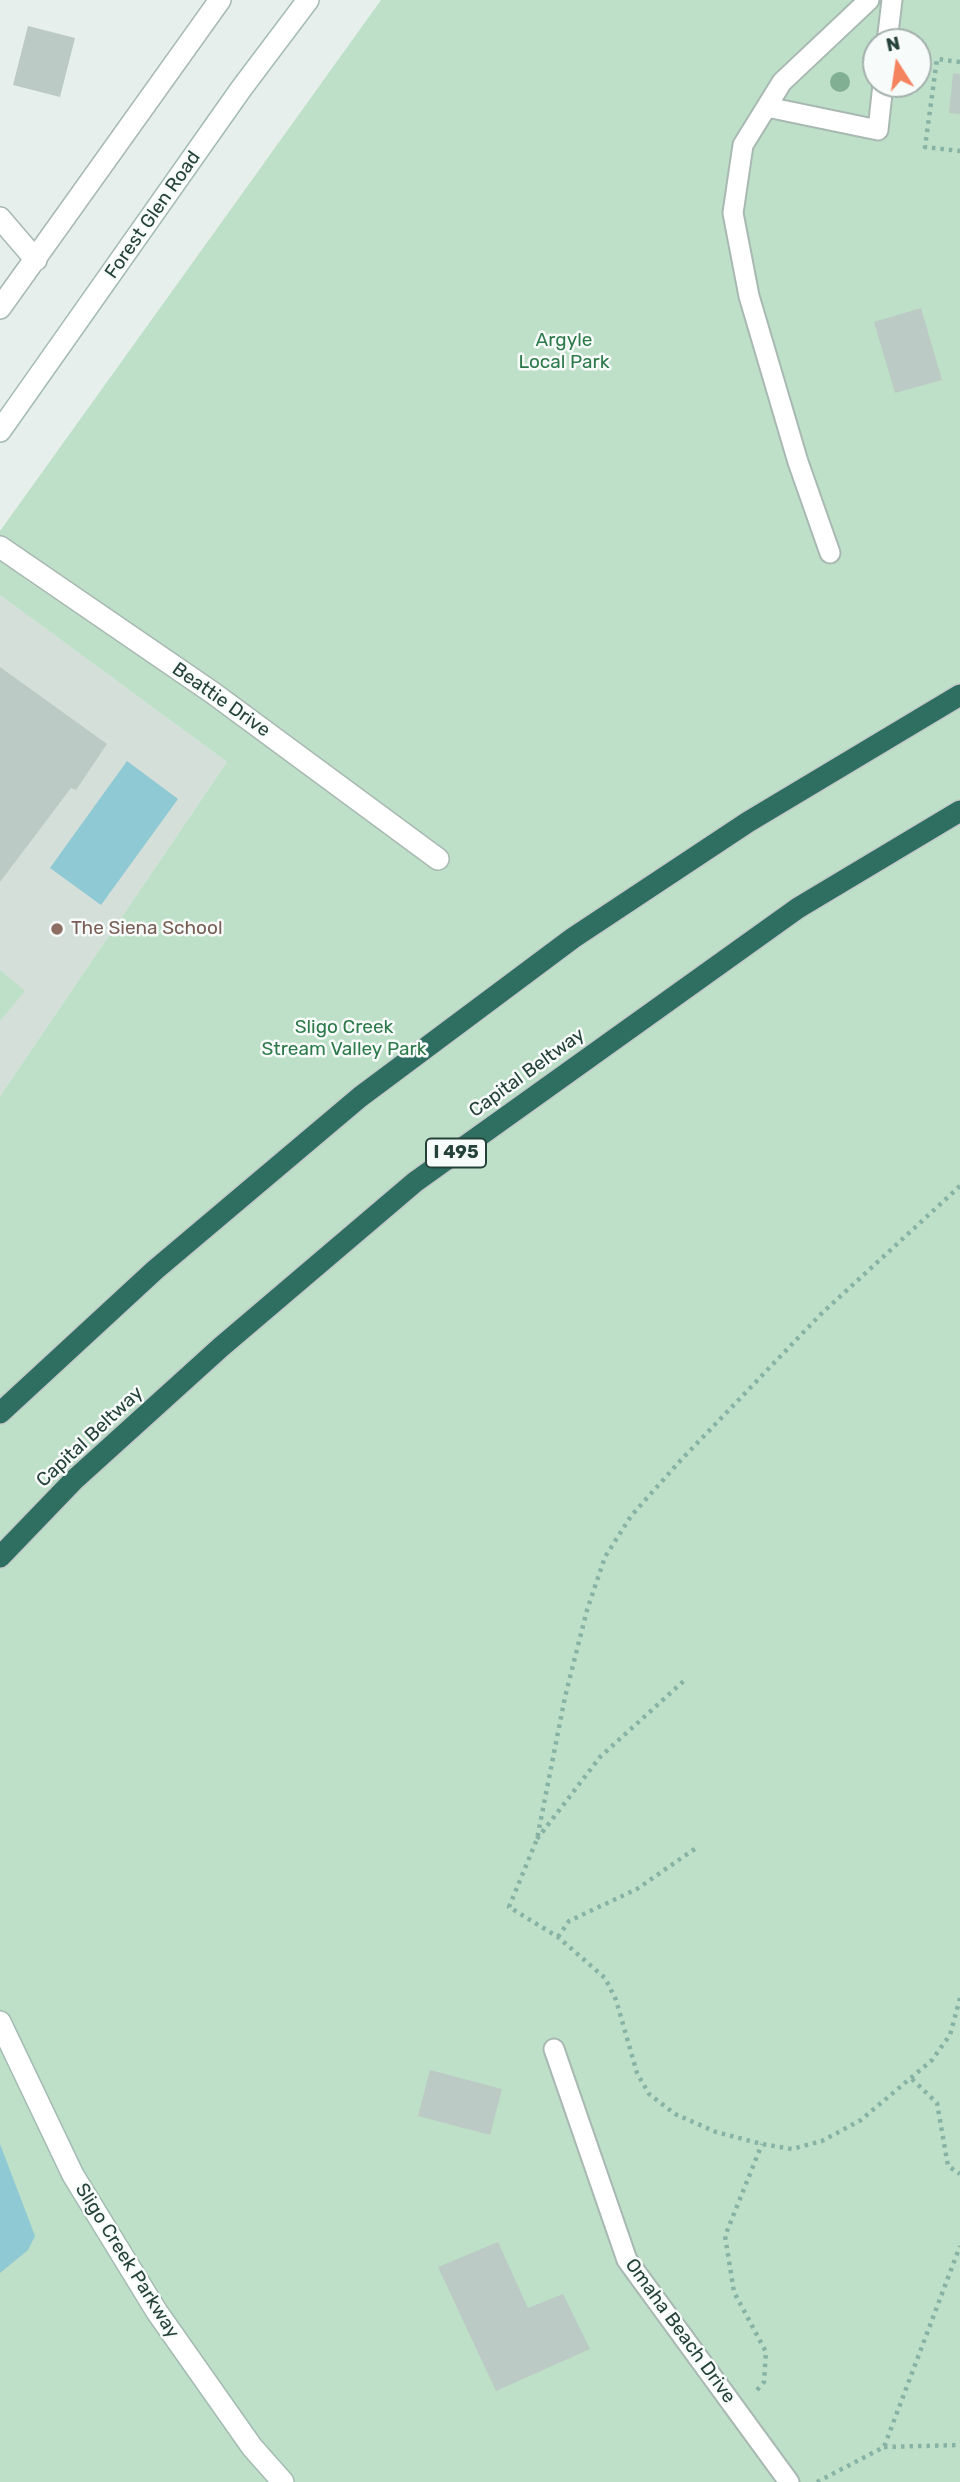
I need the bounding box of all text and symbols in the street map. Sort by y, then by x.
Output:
north arrow [862,28,932,98]
text: N [884,31,902,57]
street label: Forest Glen Road [100,147,206,283]
park label: Argyle Local Park [518,330,610,374]
street label: Beattie Drive [168,658,274,742]
place label: The Siena School [71,918,223,940]
marker: The Siena School [49,921,65,937]
park label: Sligo Creek Stream Valley Park [262,1017,426,1061]
street label: Capital Beltway [465,1023,589,1123]
road number: I 495 [426,1138,486,1168]
street label: Capital Beltway [32,1382,148,1492]
street label: Sligo Creek Parkway [70,2179,184,2343]
street label: Omaha Beach Drive [620,2254,740,2408]

